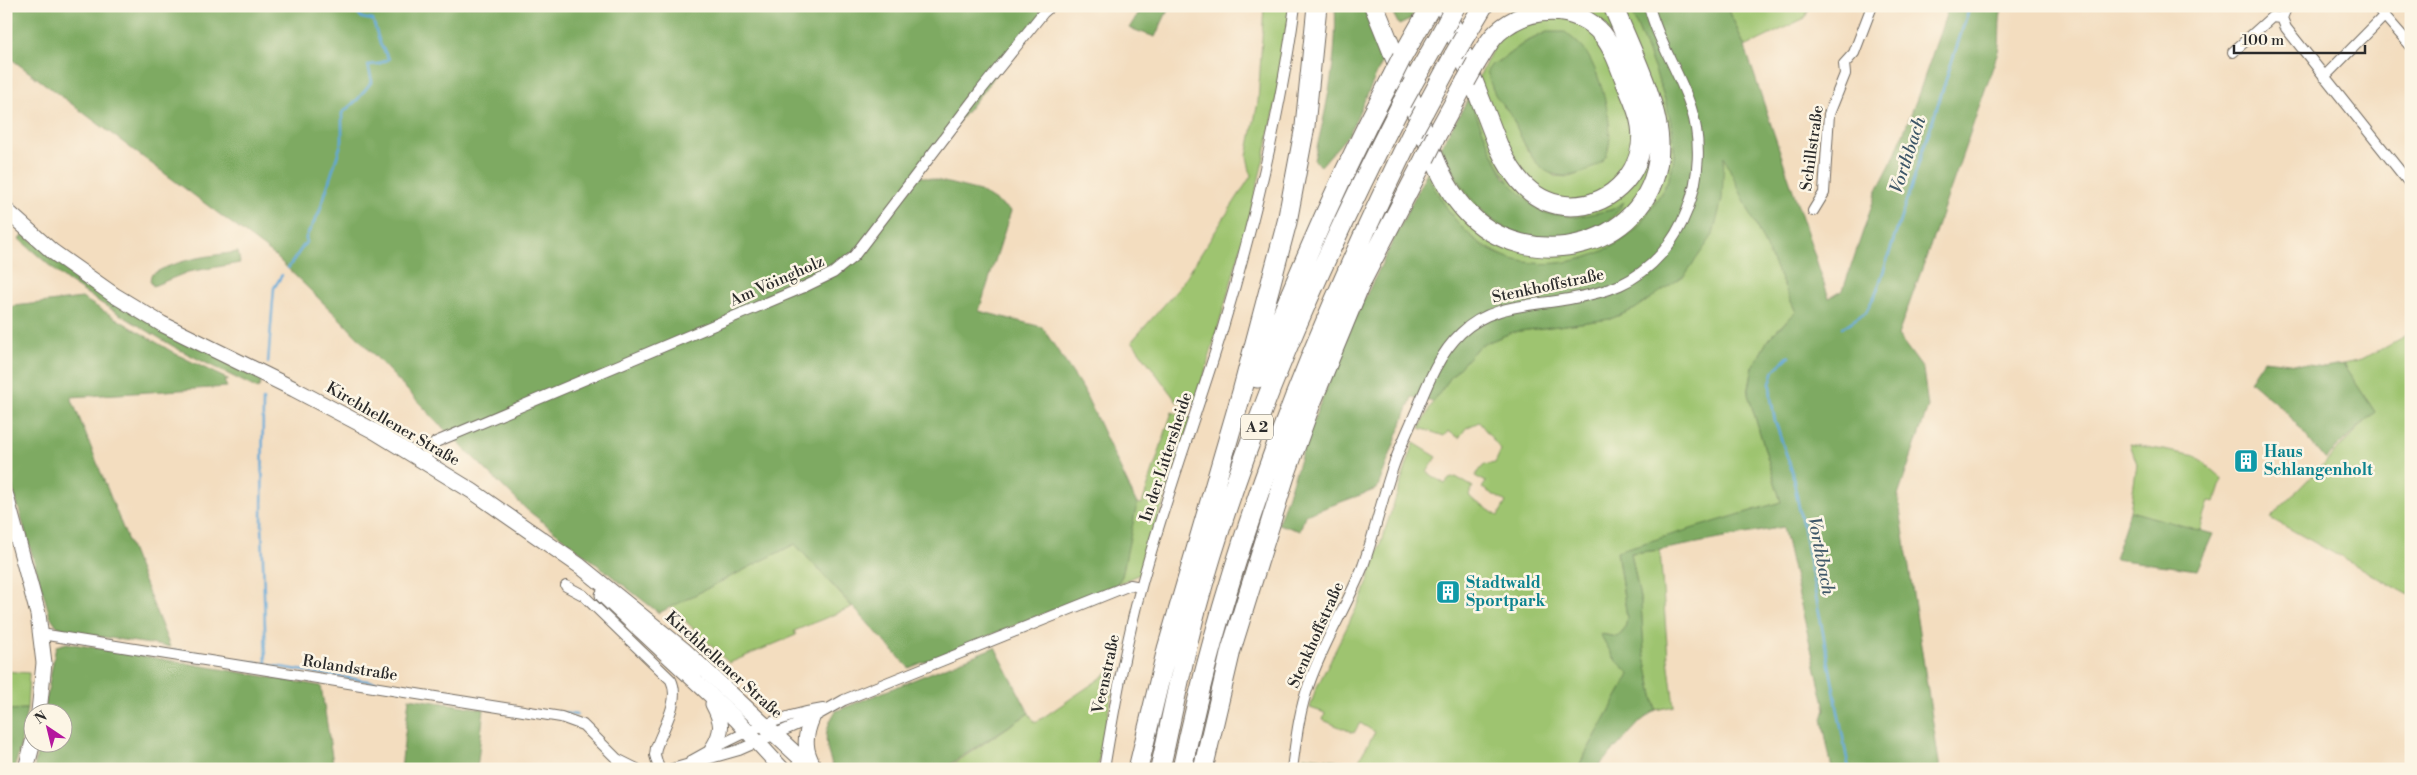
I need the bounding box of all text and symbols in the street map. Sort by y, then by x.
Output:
scale bar [2234,22,2366,54]
text: 100 m [2242,31,2284,50]
street label: Schillstraße [1796,104,1828,192]
water label: Vorthbach [1885,113,1931,196]
street label: Am Vöingholz [726,251,827,311]
street label: Stenkhoffstraße [1490,264,1606,308]
street label: Kirchhellener Straße [323,378,463,470]
street label: In der Littersheide [1136,390,1196,524]
road number: A 2 [1241,414,1273,440]
place label: Haus Schlangenholt [2264,442,2373,480]
building icon: Haus Schlangenholt [2233,448,2259,474]
water label: Vorthbach [1802,515,1840,598]
place label: Stadtwald Sportpark [1466,573,1546,611]
street label: Stenkhoffstraße [1284,579,1348,691]
building icon: Stadtwald Sportpark [1435,579,1461,605]
street label: Kirchhellener Straße [661,607,787,723]
street label: Veenstraße [1088,633,1124,716]
street label: Rolandstraße [301,651,399,685]
north arrow [22,702,72,752]
text: N [31,708,51,729]

